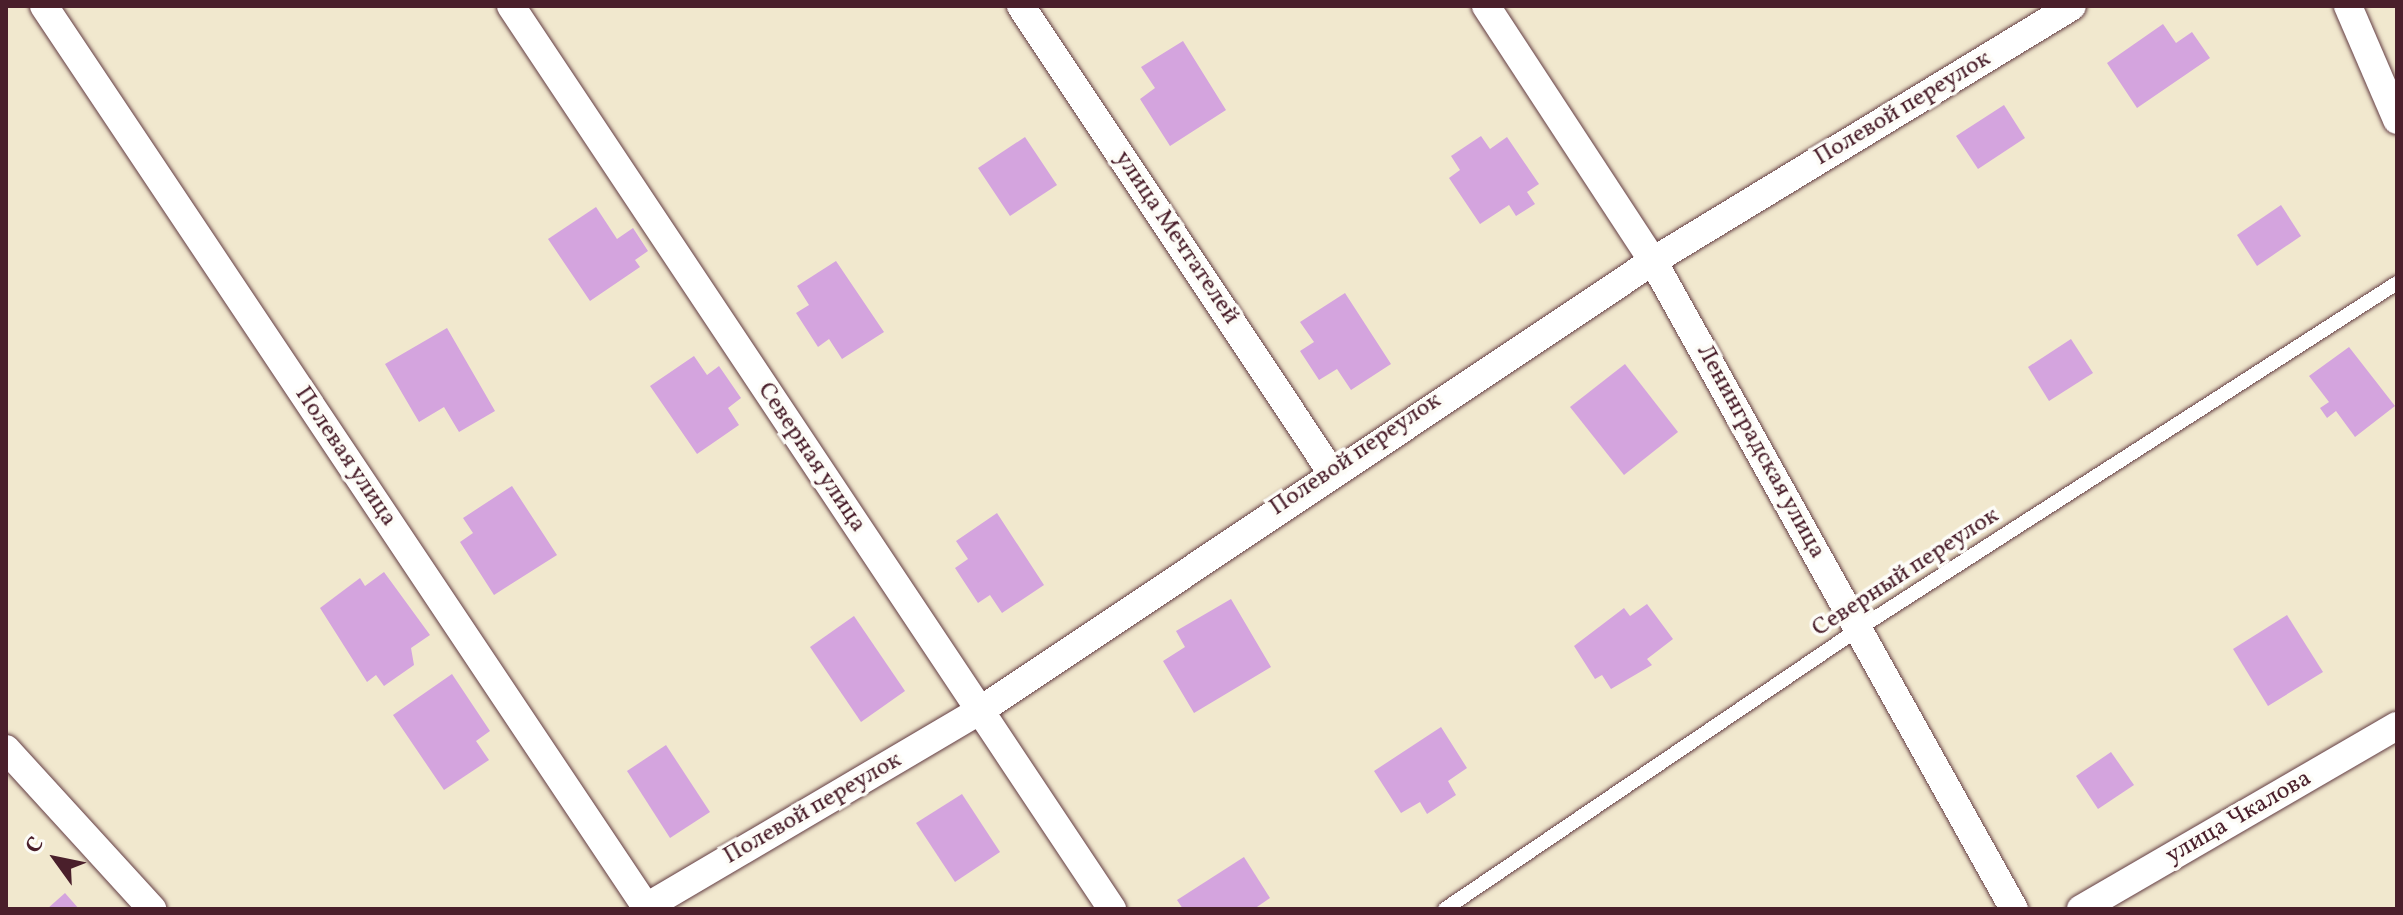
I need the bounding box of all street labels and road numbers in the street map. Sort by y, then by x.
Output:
street label: Полевой переулок [1810,45,1996,173]
street label: улица Мечтателей [1107,146,1245,330]
street label: Ленинградская улица [1689,340,1831,564]
street label: Северная улица [750,377,872,539]
street label: Полевая улица [287,381,403,533]
street label: Полевой переулок [1265,387,1447,523]
street label: Северный переулок [1807,502,2005,644]
street label: Полевой переулок [719,746,907,872]
street label: улица Чкалова [2161,765,2317,871]

